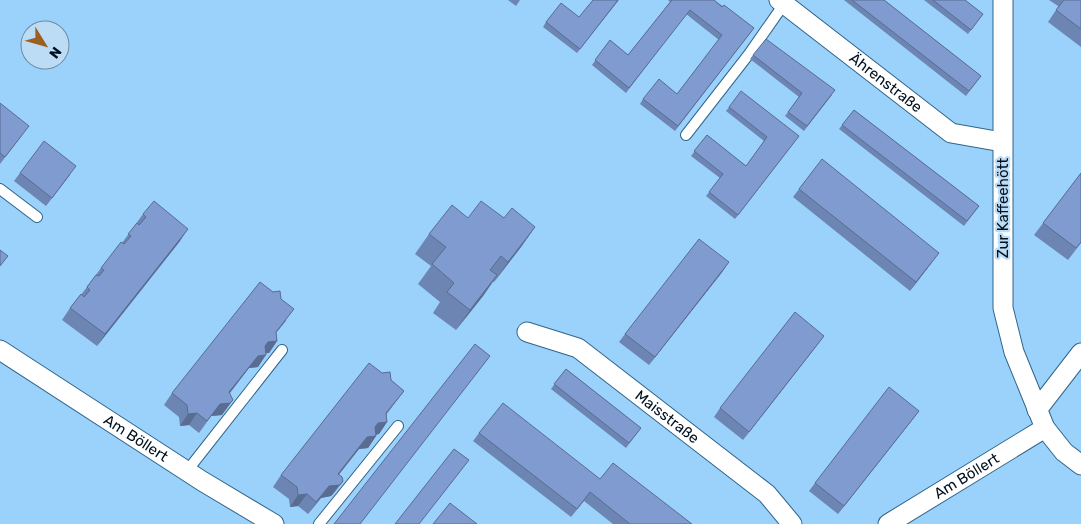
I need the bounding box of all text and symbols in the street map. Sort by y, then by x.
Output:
north arrow [20,20,70,70]
text: N [45,43,65,62]
street label: Ährenstraße [846,49,926,116]
street label: Zur Kaffeehött [994,158,1012,258]
street label: Maisstraße [631,386,703,447]
street label: Am Böllert [100,411,172,466]
street label: Am Böllert [931,449,1002,503]

